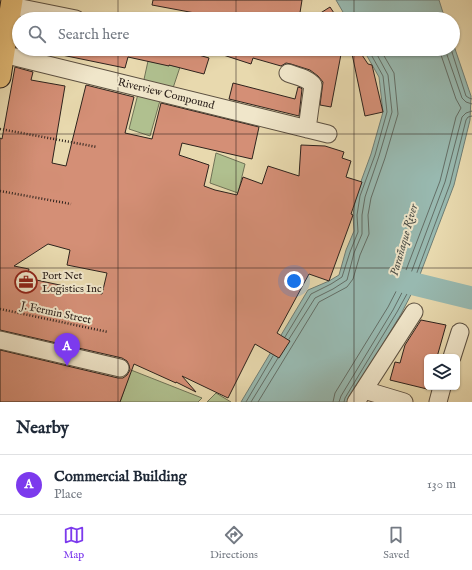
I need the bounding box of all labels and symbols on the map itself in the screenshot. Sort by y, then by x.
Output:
street label: Riverview Compound [116,75,216,113]
water label: Parañaque River [387,201,422,278]
office icon: Port Net Logistics Inc [13,269,39,295]
place label: Port Net Logistics Inc [42,269,102,296]
your location [284,271,304,291]
street label: J. Fermin Street [17,298,93,327]
pin: A [54,333,80,366]

